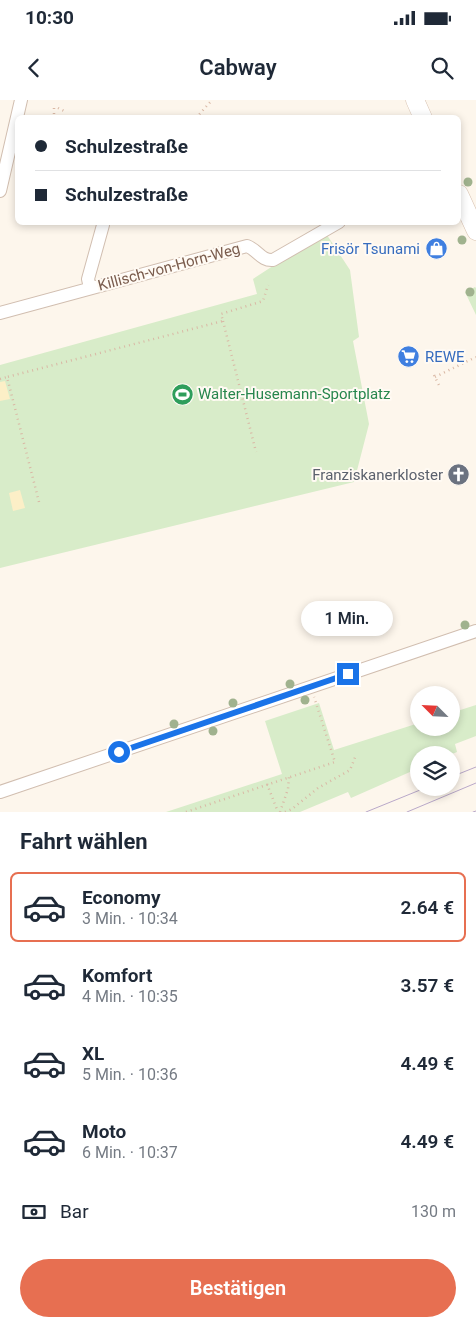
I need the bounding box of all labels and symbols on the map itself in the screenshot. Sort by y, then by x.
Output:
shop icon: Frisör Tsunami [424,237,448,261]
street label: Killisch-von-Horn-Weg [96,239,242,295]
place label: Frisör Tsunami [321,240,420,258]
supermarket icon: REWE [397,345,421,369]
place label: REWE [425,348,465,366]
sports icon: Walter-Husemann-Sportplatz [170,382,194,406]
place label: Walter-Husemann-Sportplatz [198,385,390,403]
church icon: Franziskanerkloster [447,463,471,487]
place label: Franziskanerkloster [312,466,443,484]
callout: 1 Min. [302,602,394,636]
route end [337,663,359,685]
north arrow [410,686,460,736]
route start [108,741,130,763]

